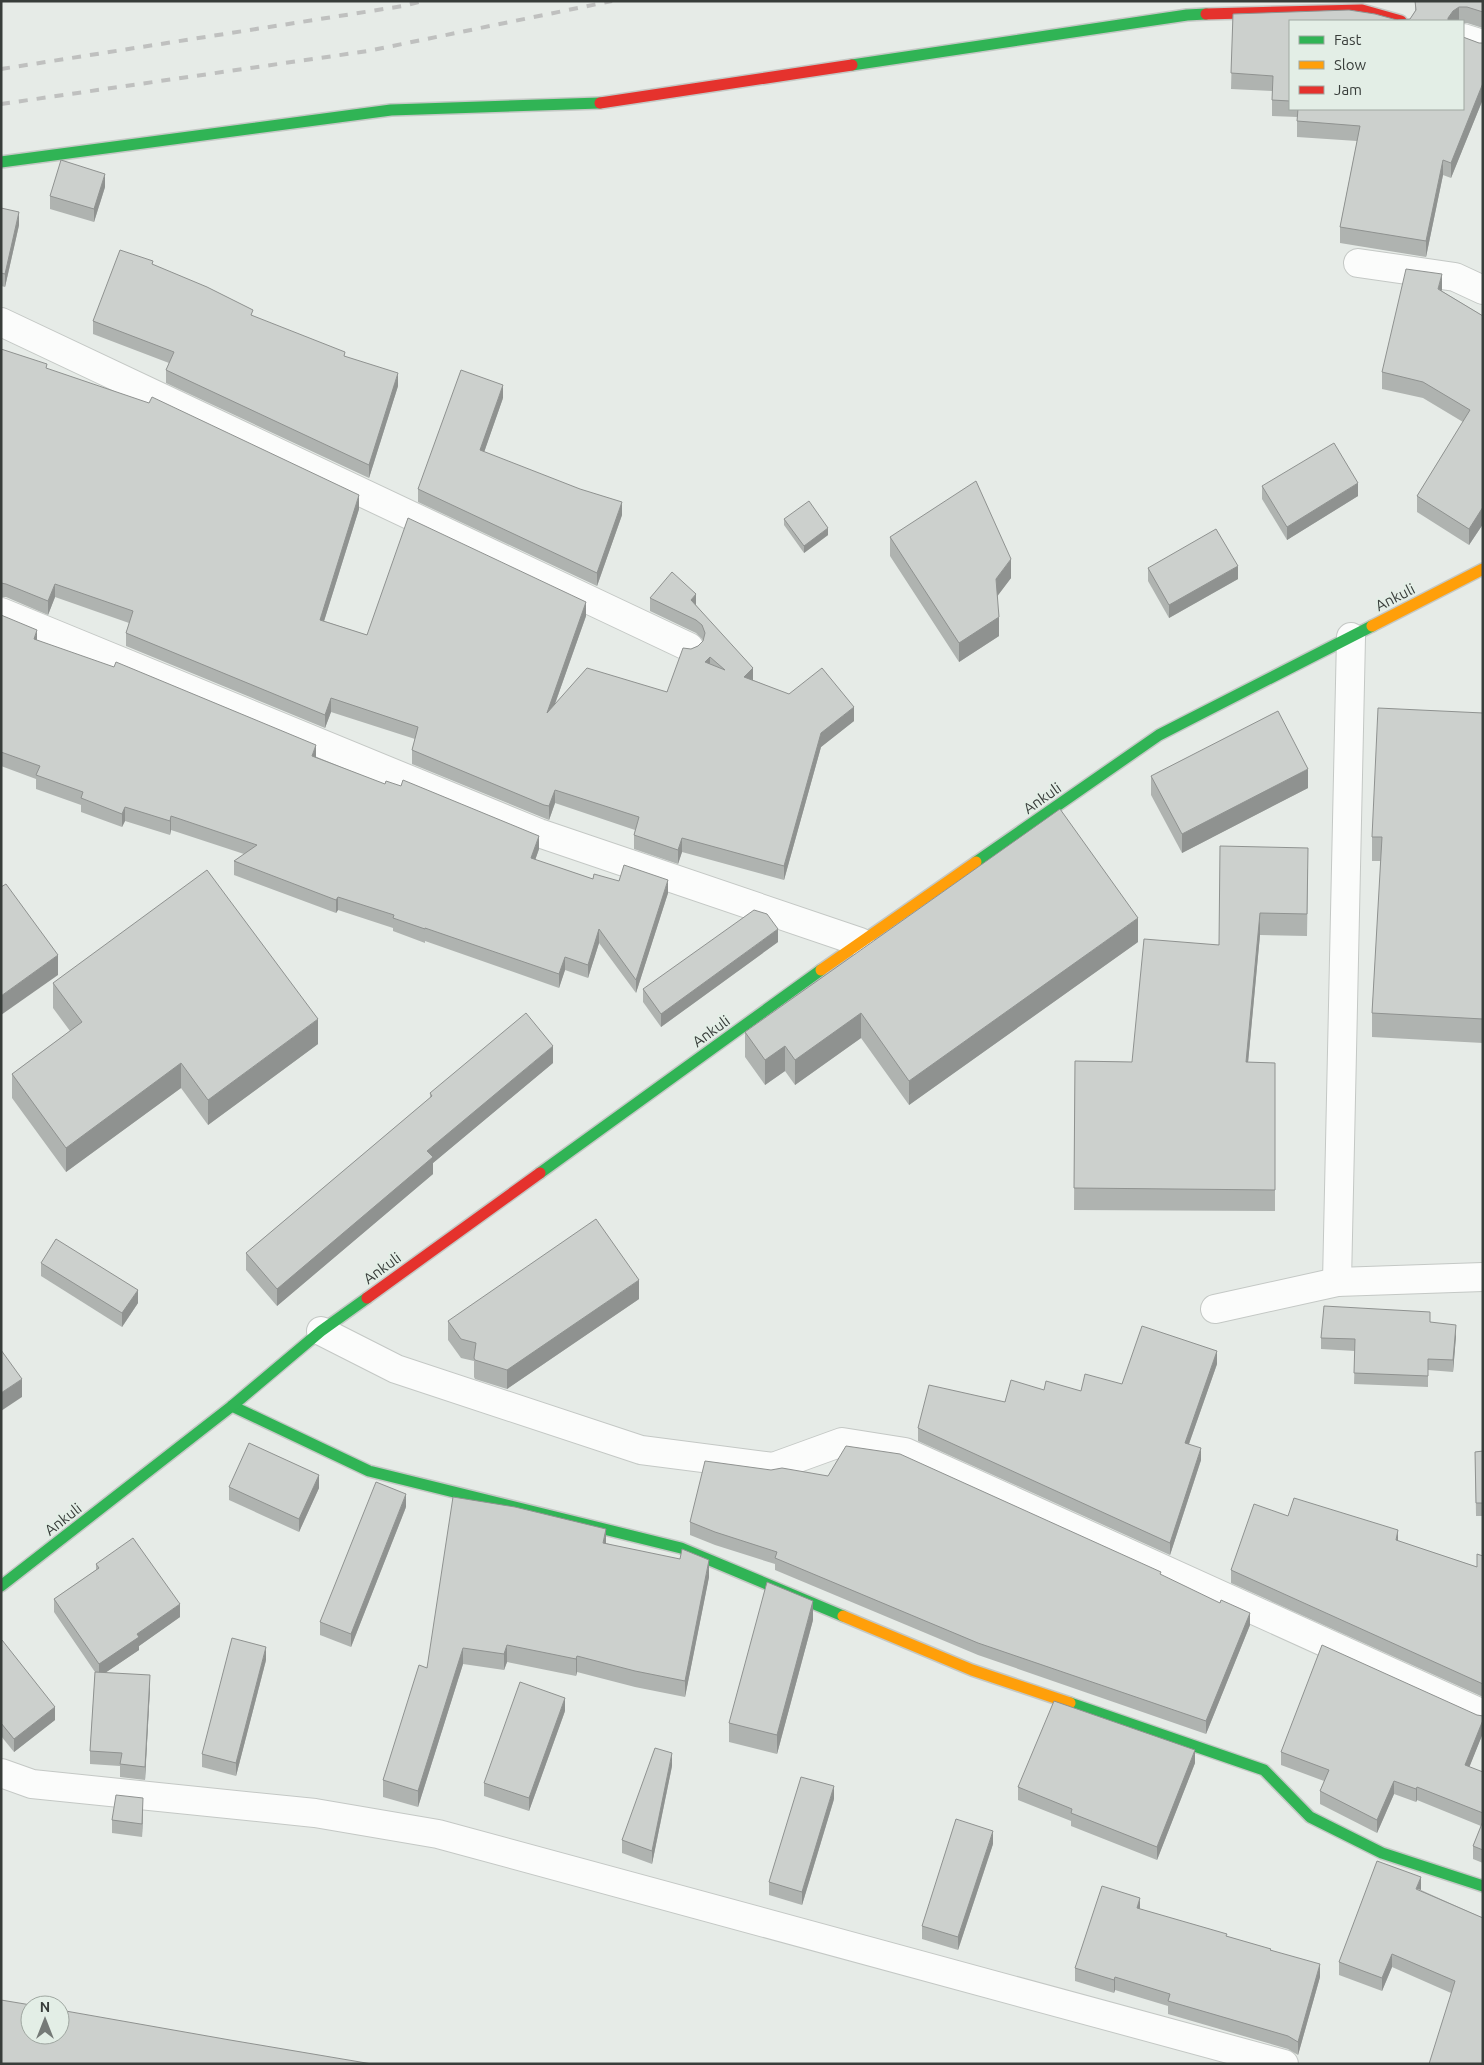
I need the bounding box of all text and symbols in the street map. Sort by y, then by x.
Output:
legend [1289,20,1464,110]
text: Fast [1334,31,1362,48]
text: Slow [1334,56,1367,73]
text: Jam [1334,81,1362,98]
street label: Ankuli [1372,580,1418,614]
street label: Ankuli [1020,779,1064,817]
street label: Ankuli [689,1012,733,1050]
street label: Ankuli [360,1249,404,1287]
street label: Ankuli [41,1499,85,1539]
north arrow [20,1995,70,2045]
text: N [40,1999,50,2015]

